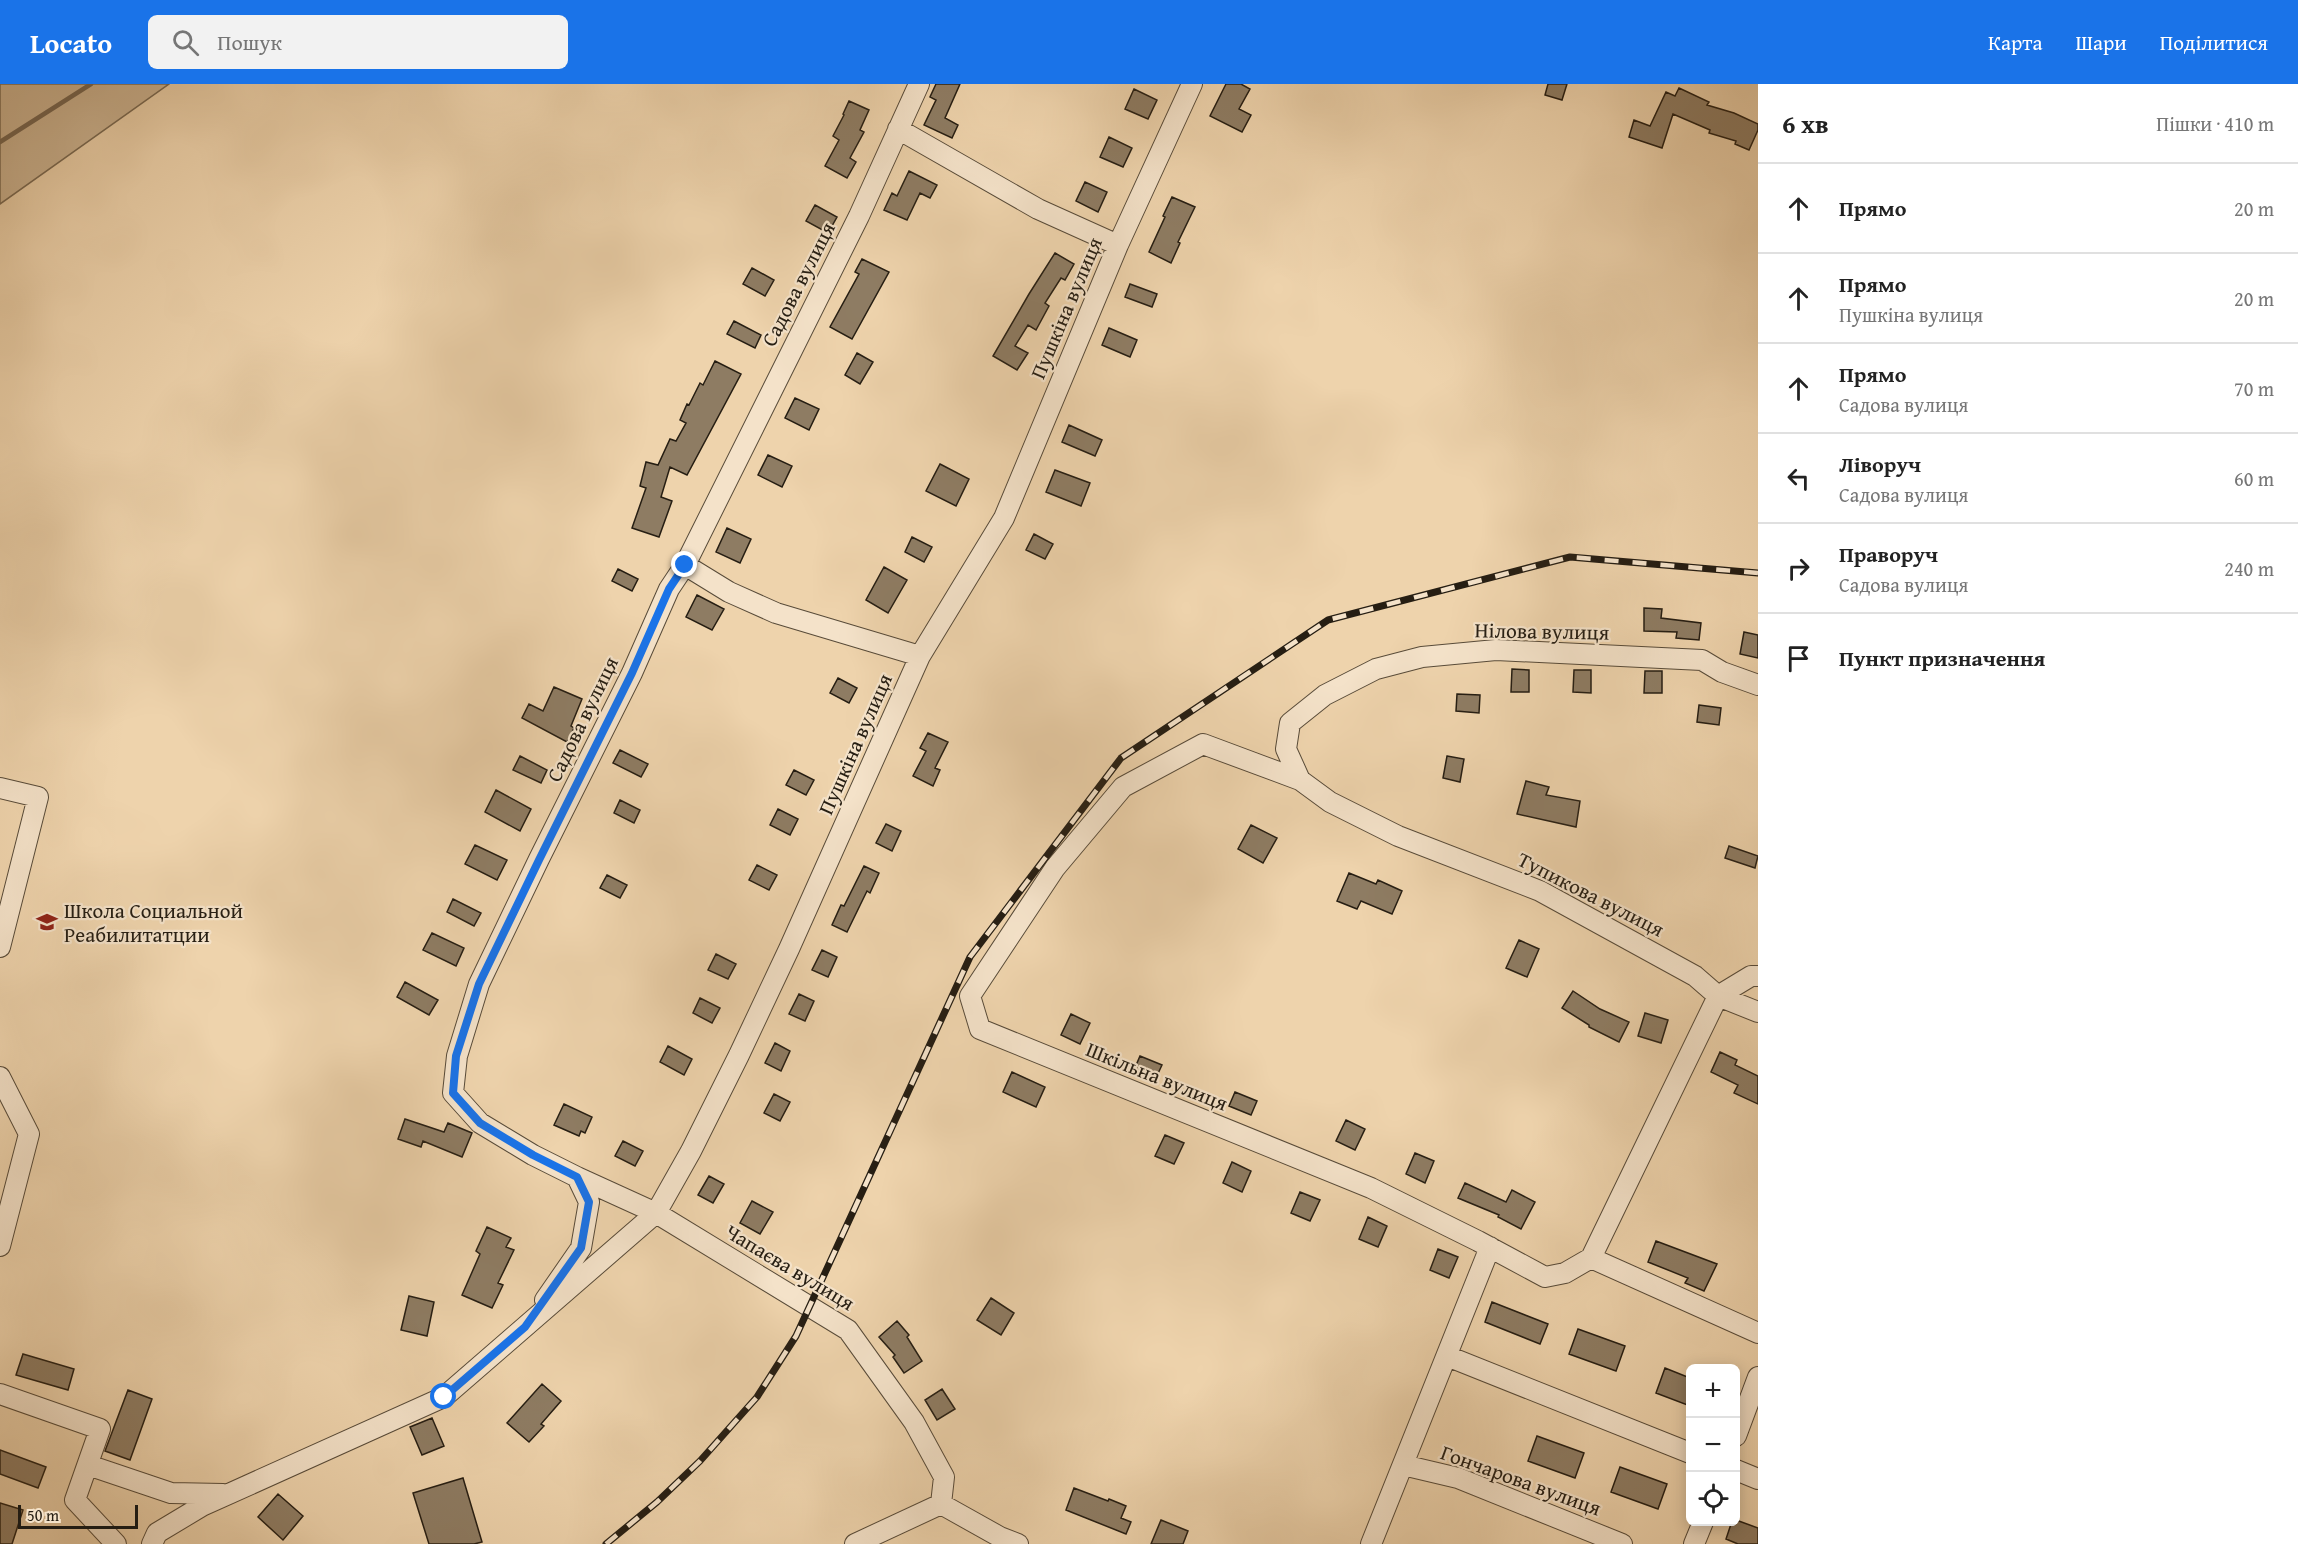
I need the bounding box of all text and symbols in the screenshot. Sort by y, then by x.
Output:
search box [148,15,568,69]
text: Locato [30,22,112,63]
icon: search [169,26,202,59]
text: Пошук [217,26,282,58]
text: Карта [1988,27,2042,58]
text: Шари [2075,27,2127,58]
text: Поділитися [2160,27,2268,58]
text: 6 хв [1782,104,1829,143]
text: Пішки · 410 m [2156,109,2274,138]
icon: ahead [1782,192,1815,225]
text: Прямо [1839,192,1906,224]
text: 20 m [2234,194,2274,223]
street label: Садова вулиця [753,216,843,352]
street label: Пушкіна вулиця [1022,232,1110,384]
text: Прямо [1839,268,1906,300]
icon: ahead [1782,282,1815,315]
text: 20 m [2234,284,2274,313]
text: Пушкіна вулиця [1839,300,1983,329]
text: Прямо [1839,358,1906,390]
icon: ahead [1782,372,1815,405]
text: 70 m [2234,374,2274,403]
text: Садова вулиця [1839,390,1969,419]
text: Ліворуч [1839,448,1921,480]
icon: left [1782,462,1815,495]
text: 60 m [2234,464,2274,493]
text: Садова вулиця [1839,480,1969,509]
text: Праворуч [1839,538,1938,570]
route end [671,551,697,577]
icon: right [1782,552,1815,585]
text: 240 m [2224,554,2274,583]
text: Садова вулиця [1839,570,1969,599]
street label: Нілова вулиця [1474,614,1610,648]
icon: arrive [1782,642,1815,675]
text: Пункт призначення [1839,642,2045,674]
street label: Садова вулиця [538,651,626,787]
street label: Пушкіна вулиця [810,668,900,819]
street label: Тупикова вулиця [1512,844,1670,945]
place label: Школа Социальной Реабилитатции [64,895,243,950]
school or university icon: Школа Социальной Реабилитатции [35,910,59,934]
street label: Шкільна вулиця [1082,1033,1233,1119]
street label: Чапаєва вулиця [719,1216,861,1318]
map controls [1686,1364,1740,1526]
button: + [1686,1364,1740,1418]
route start [430,1383,456,1409]
button: − [1686,1418,1740,1472]
street label: Гончарова вулиця [1436,1437,1606,1524]
button: locate [1686,1472,1740,1526]
scale bar [18,1502,138,1530]
text: 50 m [27,1503,59,1527]

